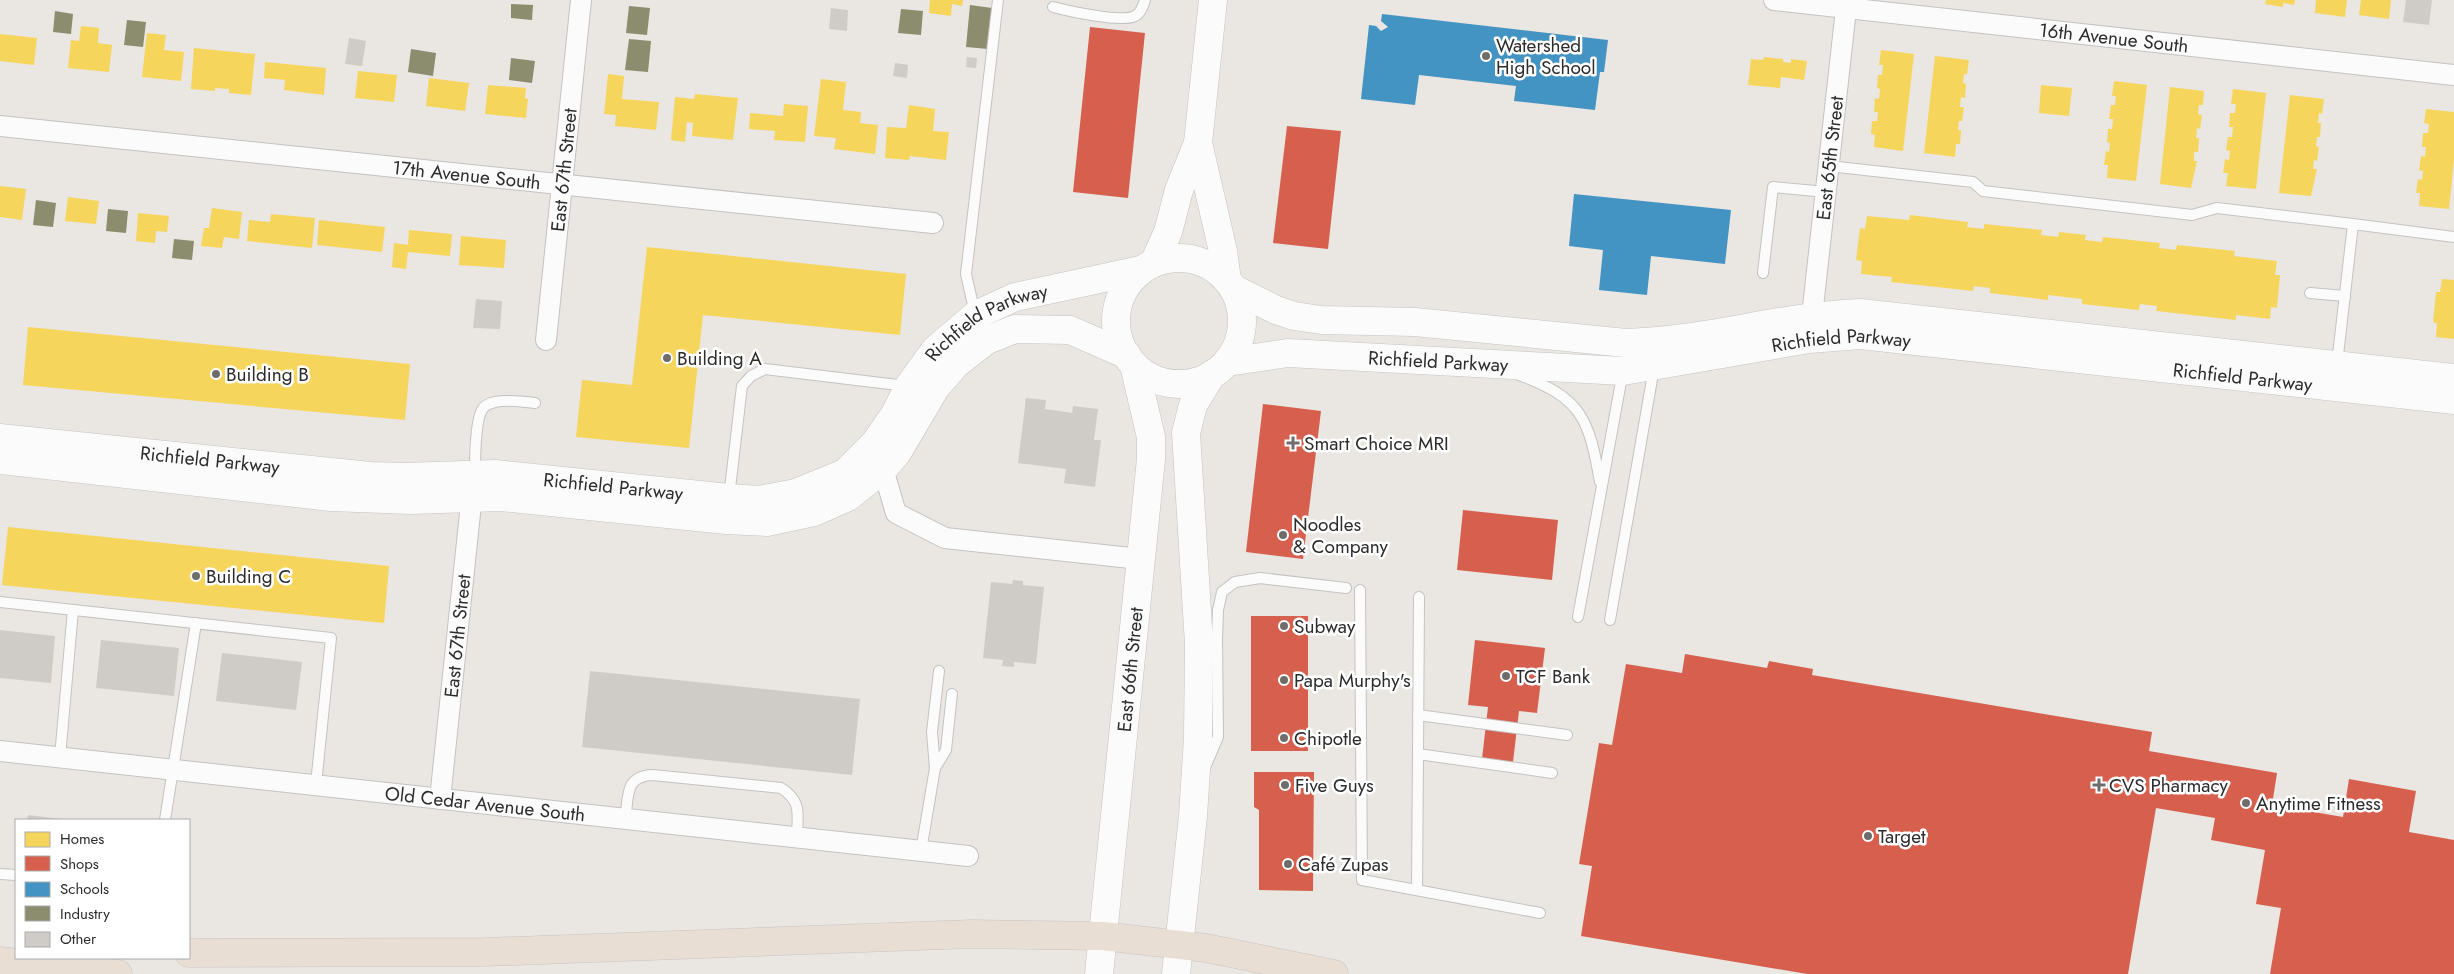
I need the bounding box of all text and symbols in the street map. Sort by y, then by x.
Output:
street label: 16th Avenue South [2038,16,2190,59]
place label: Watershed High School [1496,32,1596,81]
marker: Watershed High School [1480,50,1492,62]
street label: East 65th Street [1809,94,1850,221]
street label: East 67th Street [544,106,583,233]
street label: 17th Avenue South [391,153,542,196]
street label: Richfield Parkway [918,277,1051,366]
street label: Richfield Parkway [1769,321,1913,359]
street label: Richfield Parkway [1367,344,1510,378]
place label: Building A [677,345,762,372]
marker: Building A [661,352,673,364]
street label: Richfield Parkway [2171,356,2315,398]
place label: Building B [226,361,309,388]
marker: Building B [210,368,222,380]
place label: Smart Choice MRI [1304,430,1449,457]
marker: Smart Choice MRI [1286,436,1300,450]
street label: Richfield Parkway [139,439,282,480]
street label: Richfield Parkway [542,466,685,507]
place label: Noodles & Company [1293,511,1389,560]
marker: Noodles & Company [1277,529,1289,541]
place label: Building C [206,563,291,590]
marker: Building C [190,570,202,582]
street label: East 67th Street [437,572,477,699]
street label: East 66th Street [1110,606,1149,733]
place label: Subway [1294,613,1356,640]
marker: Subway [1278,620,1290,632]
place label: TCF Bank [1516,663,1591,690]
place label: Papa Murphy's [1294,667,1411,694]
marker: TCF Bank [1500,670,1512,682]
marker: Papa Murphy's [1278,674,1290,686]
place label: Chipotle [1294,725,1362,752]
marker: Chipotle [1278,732,1290,744]
place label: Five Guys [1295,772,1374,799]
place label: CVS Pharmacy [2109,772,2228,799]
street label: Old Cedar Avenue South [384,779,587,828]
marker: Five Guys [1279,779,1291,791]
marker: CVS Pharmacy [2093,779,2105,791]
place label: Anytime Fitness [2256,790,2381,817]
marker: Anytime Fitness [2240,797,2252,809]
legend [15,819,190,959]
place label: Target [1878,823,1926,850]
text: Homes [60,828,104,850]
marker: Target [1862,830,1874,842]
place label: Café Zupas [1298,851,1389,878]
text: Shops [60,853,99,875]
marker: Café Zupas [1282,858,1294,870]
text: Schools [60,878,109,900]
text: Industry [60,903,110,925]
text: Other [60,928,97,950]

